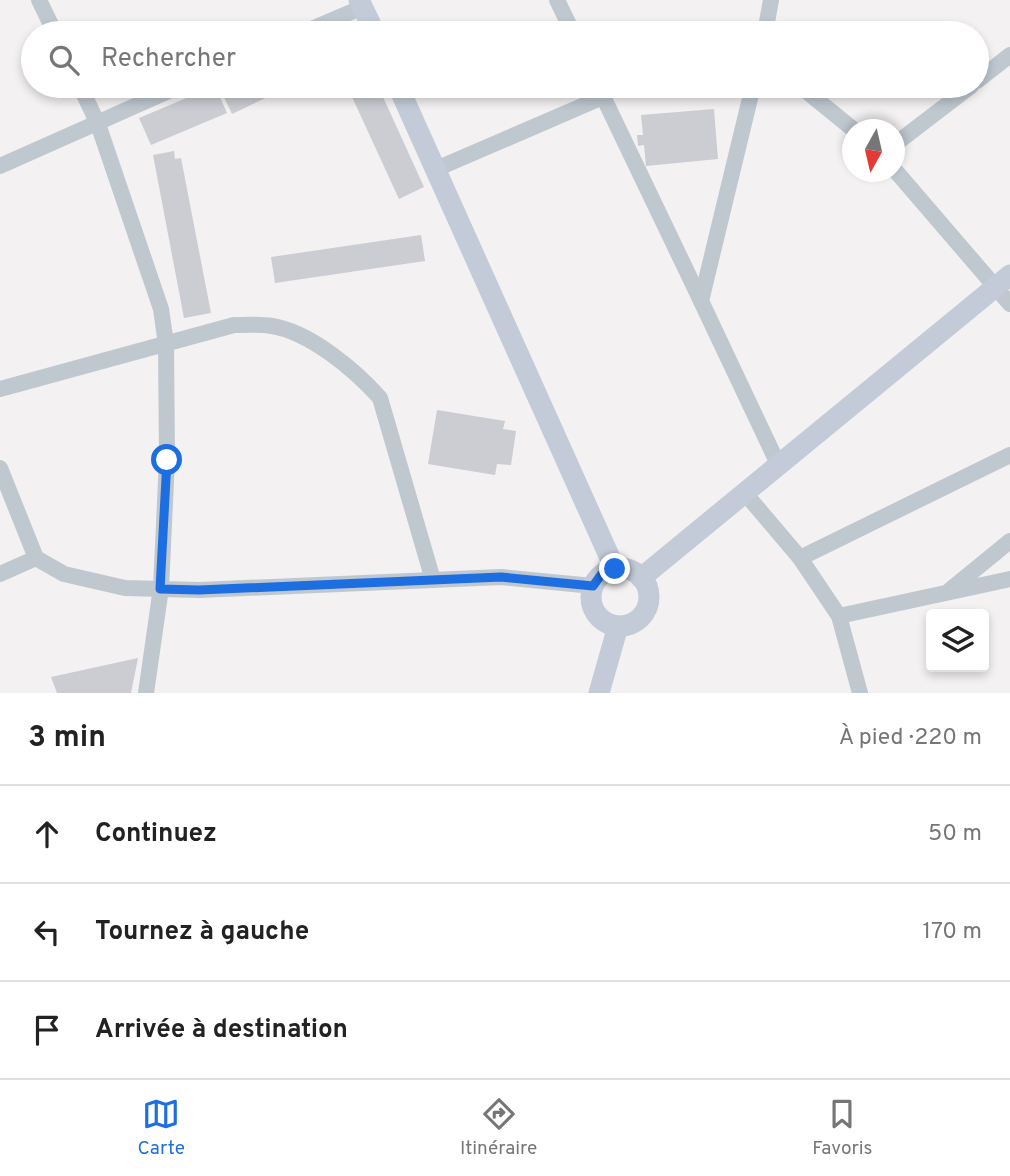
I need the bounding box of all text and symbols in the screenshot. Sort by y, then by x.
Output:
search box [21,21,989,98]
icon: search [45,41,83,79]
text: Rechercher [101,43,236,76]
north arrow [842,119,905,182]
route start [151,444,182,475]
route end [599,553,630,584]
map controls [926,609,989,672]
button: layers [926,609,989,672]
text: 3 min [28,720,106,757]
text: À pied · 220 m [839,724,982,753]
icon: ahead [28,815,66,853]
text: Continuez [95,818,217,851]
text: 50 m [928,820,982,849]
icon: left [28,913,66,951]
text: Tournez à gauche [95,916,309,949]
text: 170 m [923,918,982,947]
icon: arrive [28,1011,66,1049]
text: Arrivée à destination [95,1014,348,1047]
tab: Carte [138,1095,185,1161]
tab: Itinéraire [460,1095,537,1161]
tab: Favoris [812,1095,872,1161]

